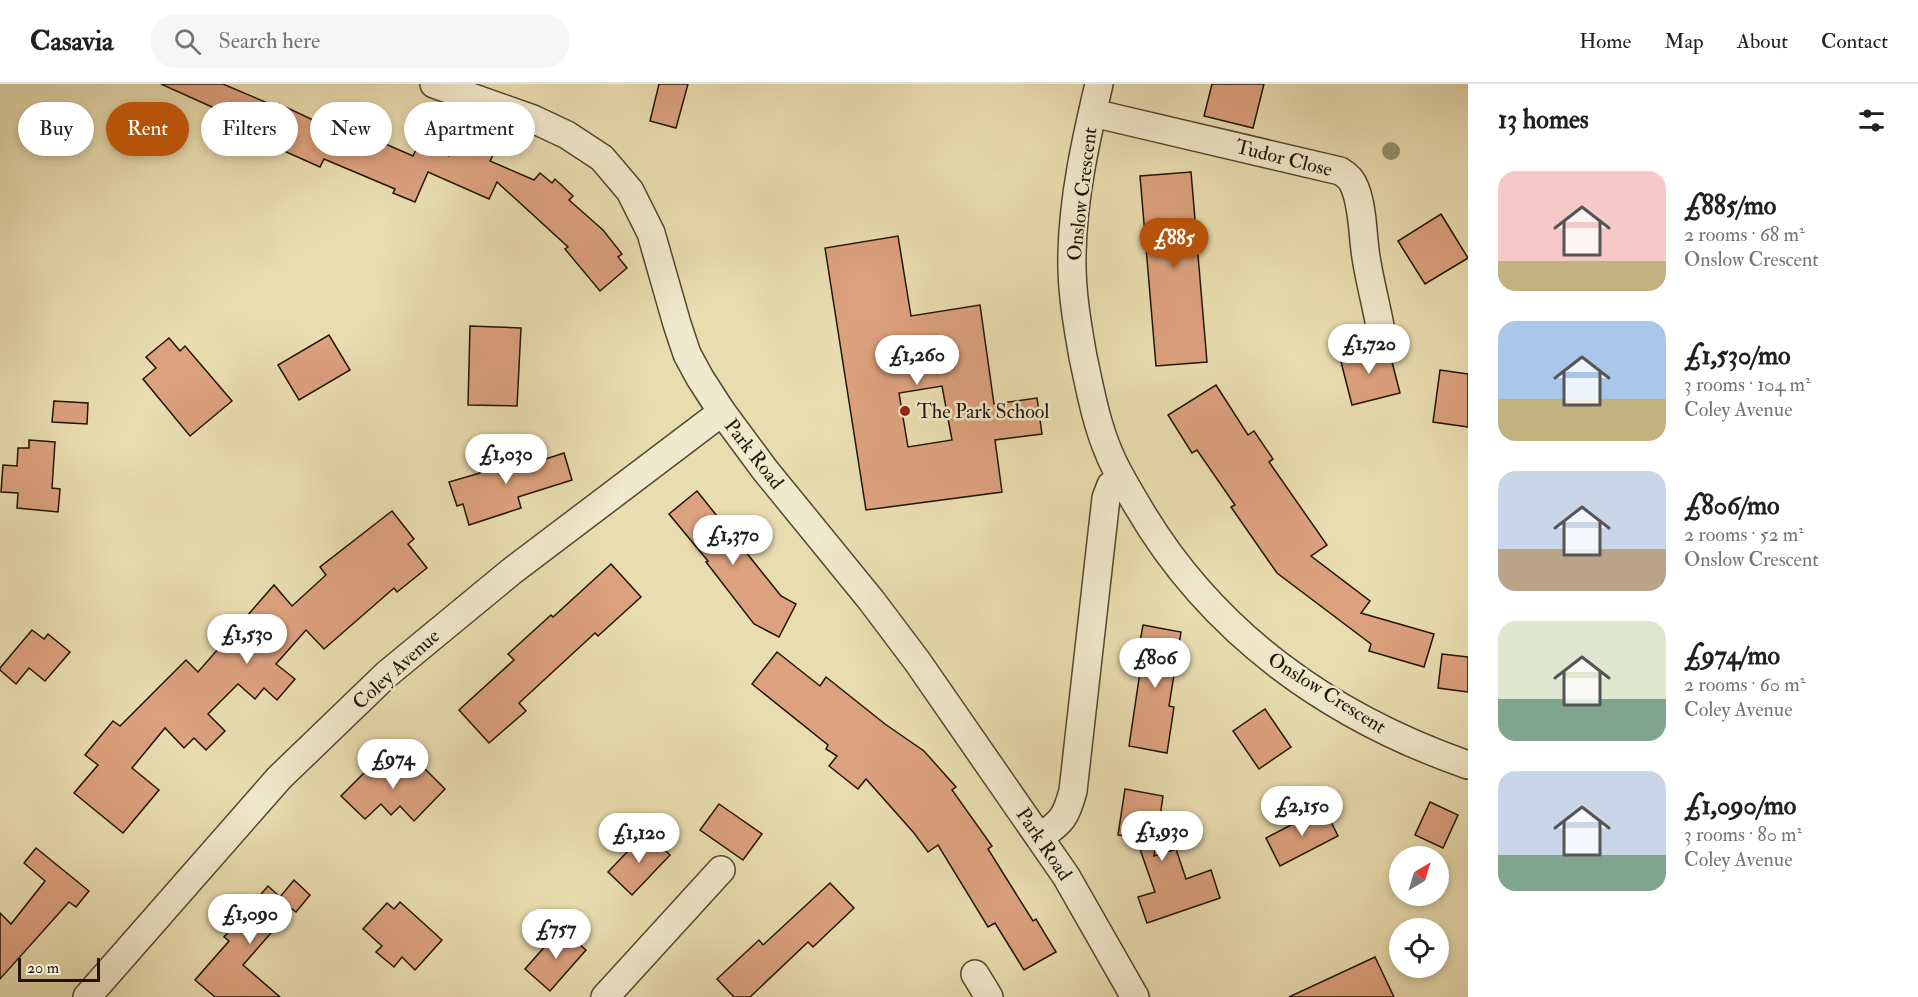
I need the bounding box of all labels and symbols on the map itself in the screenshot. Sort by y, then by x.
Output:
street label: Onslow Crescent [1061,125,1103,262]
street label: Tudor Close [1233,134,1335,182]
pin: £885 [1138,218,1210,269]
pin: £1,720 [1320,324,1418,375]
pin: £1,260 [868,335,966,386]
place label: The Park School [917,399,1050,424]
marker: The Park School [898,404,912,418]
street label: Park Road [719,414,789,494]
pin: £1,030 [457,434,555,485]
pin: £1,370 [684,515,782,566]
pin: £1,530 [198,614,296,665]
street label: Coley Avenue [347,623,445,715]
pin: £806 [1119,638,1191,689]
street label: Onslow Crescent [1263,647,1391,740]
pin: £974 [357,739,429,790]
pin: £2,150 [1253,786,1351,837]
street label: Park Road [1011,803,1077,885]
pin: £1,930 [1113,811,1211,862]
pin: £1,120 [590,813,688,864]
north arrow [1389,846,1449,906]
pin: £1,090 [201,894,299,945]
pin: £757 [520,909,592,960]
scale bar [18,955,100,982]

